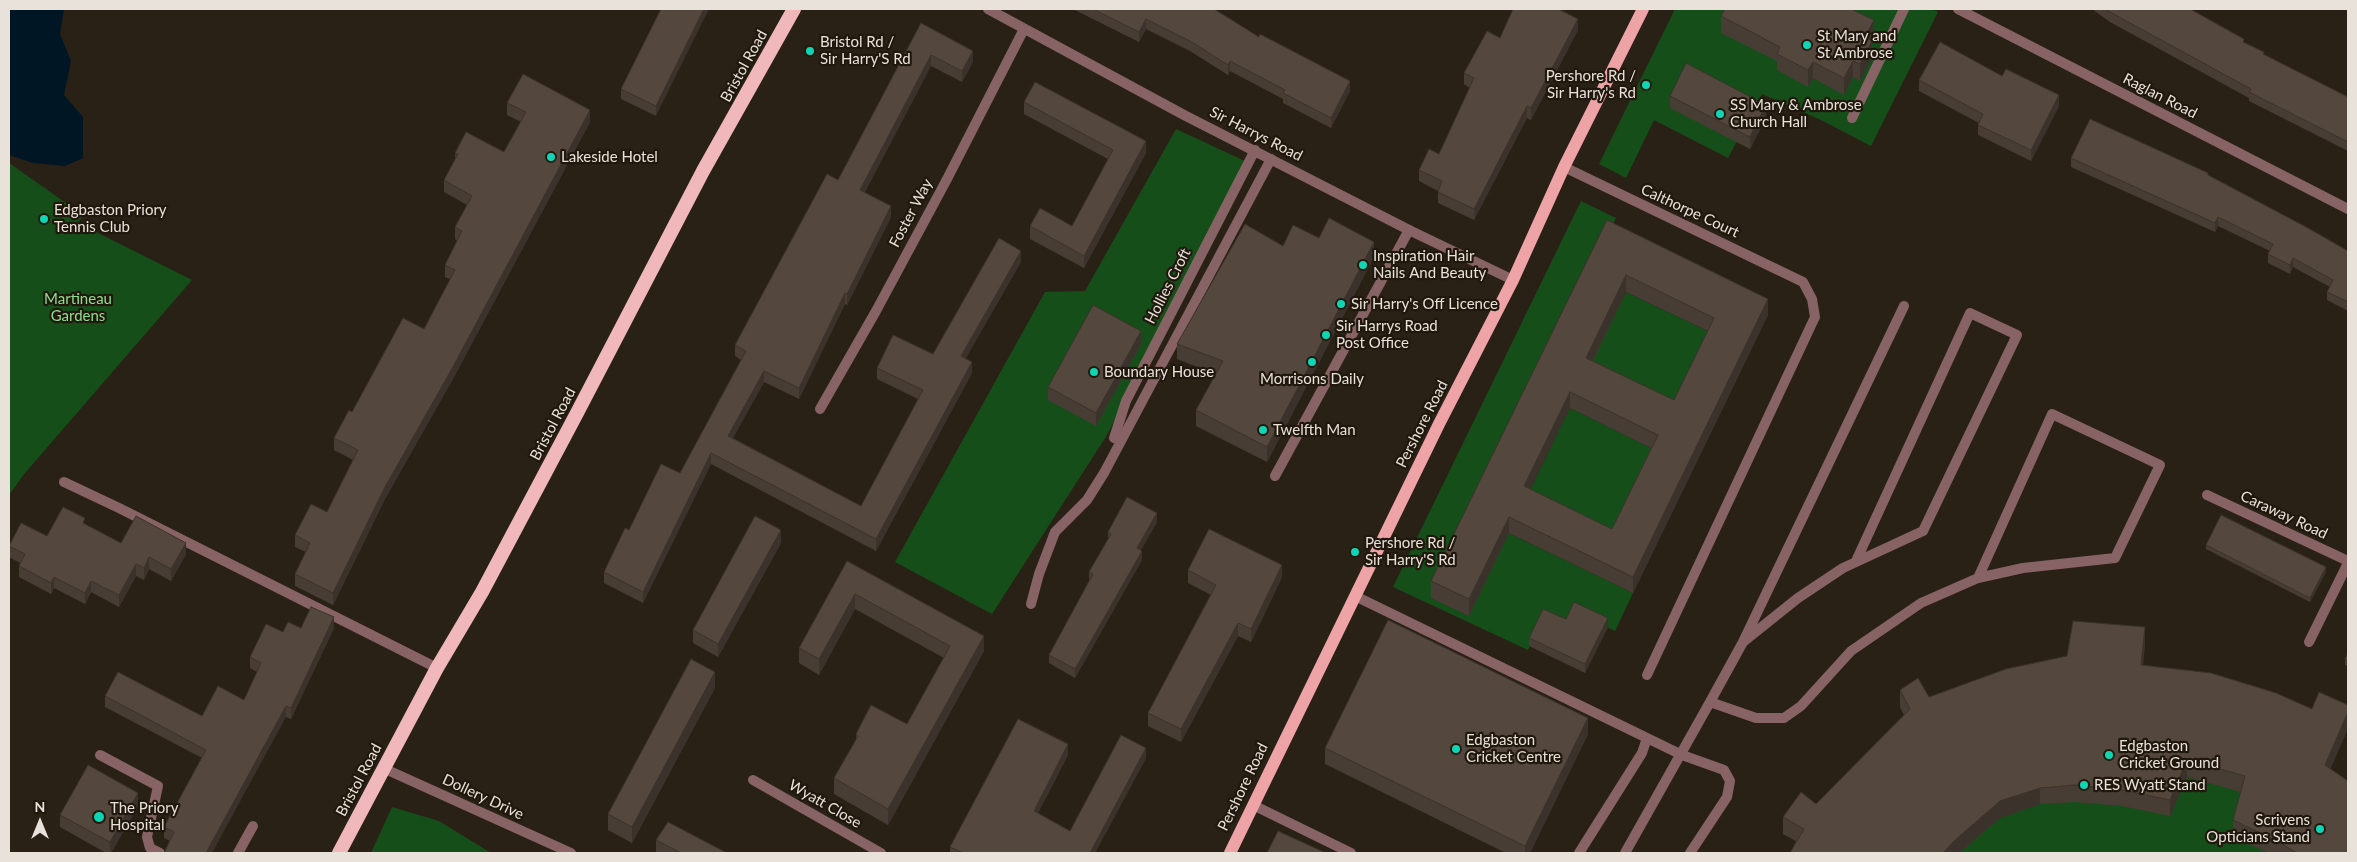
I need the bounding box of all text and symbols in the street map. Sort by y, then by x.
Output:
street label: Bristol Road [717,27,771,105]
place label: St Mary and St Ambrose [1817,27,1896,62]
place label: Bristol Rd / Sir Harry'S Rd [820,33,911,68]
marker: St Mary and St Ambrose [1801,39,1813,51]
marker: Bristol Rd / Sir Harry'S Rd [804,45,816,57]
place label: Pershore Rd / Sir Harry's Rd [1546,67,1636,102]
street label: Raglan Road [2120,70,2200,122]
marker: Pershore Rd / Sir Harry's Rd [1640,79,1652,91]
place label: SS Mary & Ambrose Church Hall [1730,96,1862,131]
street label: Sir Harrys Road [1207,103,1305,165]
marker: SS Mary & Ambrose Church Hall [1714,108,1726,120]
place label: Lakeside Hotel [561,148,658,166]
marker: Lakeside Hotel [545,151,557,163]
street label: Foster Way [885,176,937,250]
street label: Calthorpe Court [1638,180,1742,242]
place label: Edgbaston Priory Tennis Club [54,201,167,236]
marker: Edgbaston Priory Tennis Club [38,213,50,225]
street label: Hollies Croft [1141,245,1195,327]
place label: Inspiration Hair Nails And Beauty [1373,247,1486,282]
marker: Inspiration Hair Nails And Beauty [1357,259,1369,271]
park label: Martineau Gardens [44,290,112,325]
place label: Sir Harry's Off Licence [1351,295,1498,313]
marker: Sir Harry's Off Licence [1335,298,1347,310]
place label: Sir Harrys Road Post Office [1336,317,1438,352]
marker: Sir Harrys Road Post Office [1320,329,1332,341]
marker: Morrisons Daily [1306,356,1318,368]
place label: Boundary House [1104,363,1214,381]
marker: Boundary House [1088,366,1100,378]
place label: Morrisons Daily [1260,370,1364,388]
street label: Pershore Road [1392,377,1452,471]
street label: Bristol Road [526,385,580,463]
place label: Twelfth Man [1273,421,1356,439]
marker: Twelfth Man [1257,424,1269,436]
street label: Caraway Road [2238,487,2330,543]
place label: Pershore Rd / Sir Harry'S Rd [1365,534,1456,569]
marker: Pershore Rd / Sir Harry'S Rd [1349,546,1361,558]
place label: Edgbaston Cricket Centre [1466,731,1561,766]
place label: Edgbaston Cricket Ground [2119,737,2219,772]
street label: Pershore Road [1214,740,1272,834]
street label: Bristol Road [332,741,386,819]
marker: Edgbaston Cricket Centre [1450,743,1462,755]
marker: Edgbaston Cricket Ground [2103,749,2115,761]
street label: Dollery Drive [440,770,526,824]
street label: Wyatt Close [786,776,864,832]
place label: RES Wyatt Stand [2094,776,2206,794]
marker: RES Wyatt Stand [2078,779,2090,791]
north arrow [15,797,65,847]
text: N [35,798,45,815]
place label: The Priory Hospital [110,799,178,834]
marker: The Priory Hospital [92,810,106,824]
place label: Scrivens Opticians Stand [2206,811,2310,846]
marker: Scrivens Opticians Stand [2314,823,2326,835]

